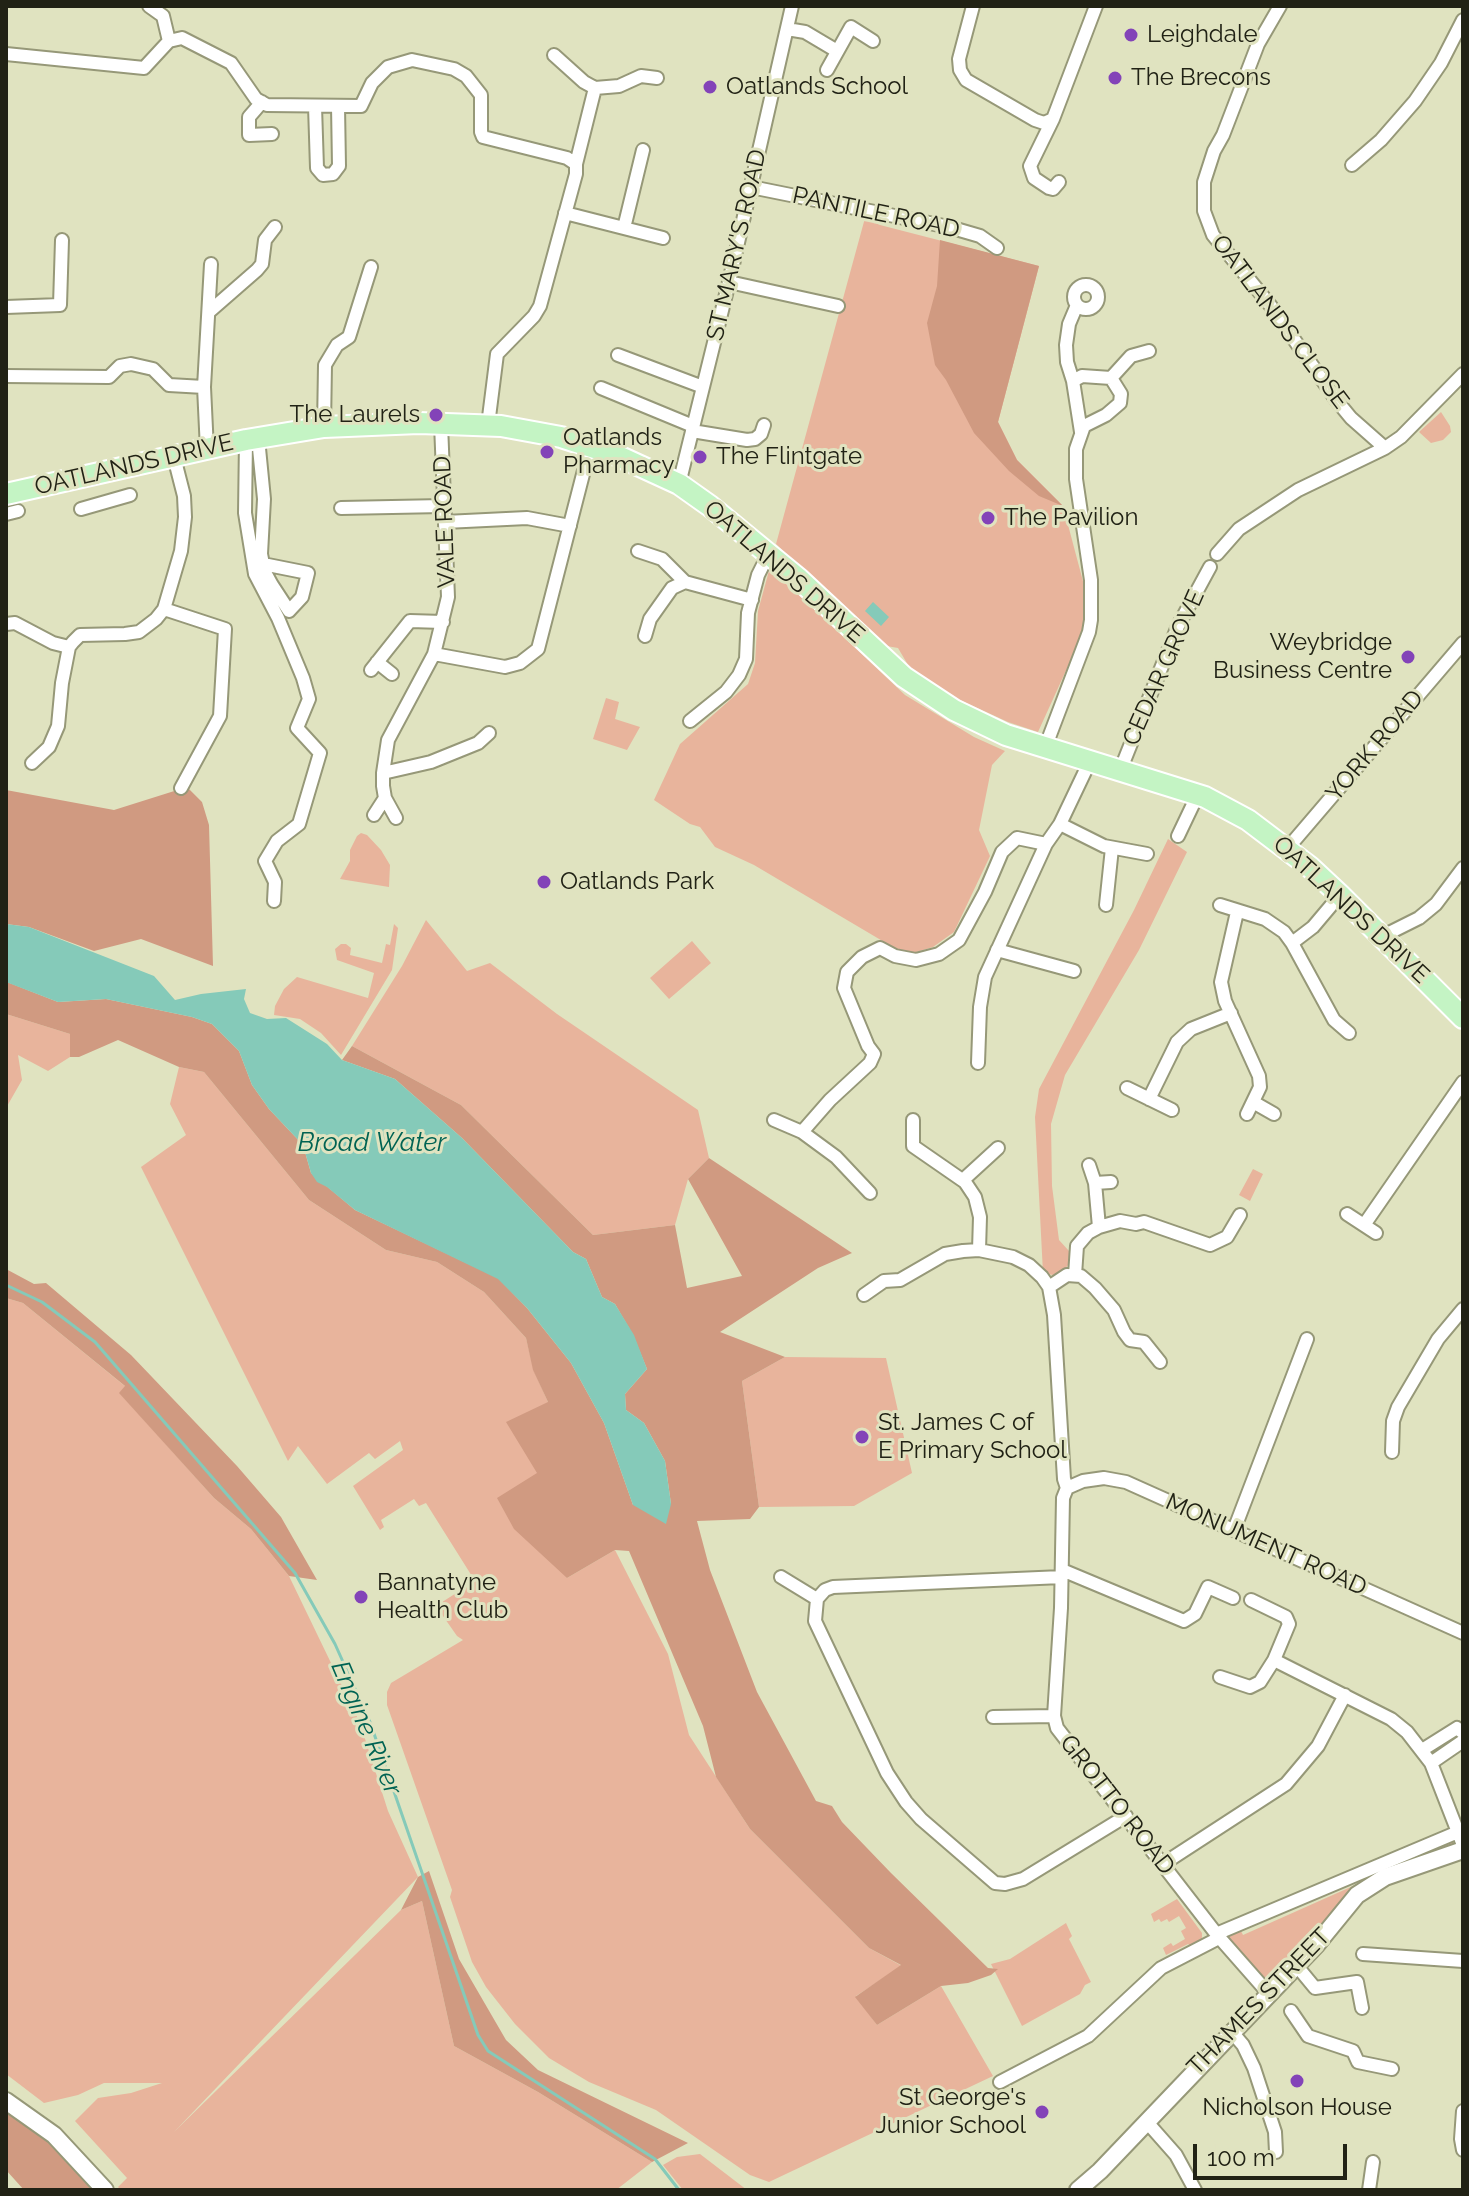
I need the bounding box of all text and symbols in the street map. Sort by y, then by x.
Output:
place label: Leighdale [1147,21,1257,49]
marker: Leighdale [1122,26,1140,44]
place label: The Brecons [1131,64,1271,92]
marker: The Brecons [1106,69,1124,87]
place label: Oatlands School [726,73,908,101]
marker: Oatlands School [701,78,719,96]
street label: ST MARY'S ROAD [701,147,773,343]
street label: PANTILE ROAD [790,181,962,245]
street label: OATLANDS CLOSE [1205,229,1355,415]
place label: The Laurels [290,401,420,429]
marker: The Laurels [427,406,445,424]
place label: Oatlands Pharmacy [563,424,675,480]
street label: OATLANDS DRIVE [32,428,236,502]
marker: Oatlands Pharmacy [538,443,556,461]
place label: The Flintgate [716,443,862,471]
marker: The Flintgate [691,448,709,466]
street label: VALE ROAD [428,455,462,589]
street label: OATLANDS DRIVE [698,495,870,649]
place label: The Pavilion [1004,504,1138,532]
marker: The Pavilion [979,509,997,527]
street label: CEDAR GROVE [1117,586,1211,750]
place label: Weybridge Business Centre [1213,629,1392,685]
marker: Weybridge Business Centre [1399,648,1417,666]
street label: YORK ROAD [1320,685,1430,807]
street label: OATLANDS DRIVE [1267,830,1435,990]
place label: Oatlands Park [560,868,714,896]
marker: Oatlands Park [535,873,553,891]
water label: Broad Water [298,1127,446,1159]
place label: St. James C of E Primary School [878,1409,1067,1465]
marker: St. James C of E Primary School [853,1428,871,1446]
street label: MONUMENT ROAD [1161,1488,1371,1602]
place label: Bannatyne Health Club [377,1569,508,1625]
marker: Bannatyne Health Club [352,1588,370,1606]
water label: Engine River [324,1656,408,1800]
street label: GROTTO ROAD [1053,1729,1181,1881]
street label: THAMES STREET [1181,1922,1337,2082]
marker: Nicholson House [1288,2072,1306,2090]
place label: St George's Junior School [875,2084,1026,2140]
place label: Nicholson House [1202,2094,1392,2122]
marker: St George's Junior School [1033,2103,1051,2121]
scale bar [1197,2128,1351,2178]
text: 100 m [1207,2143,1275,2172]

